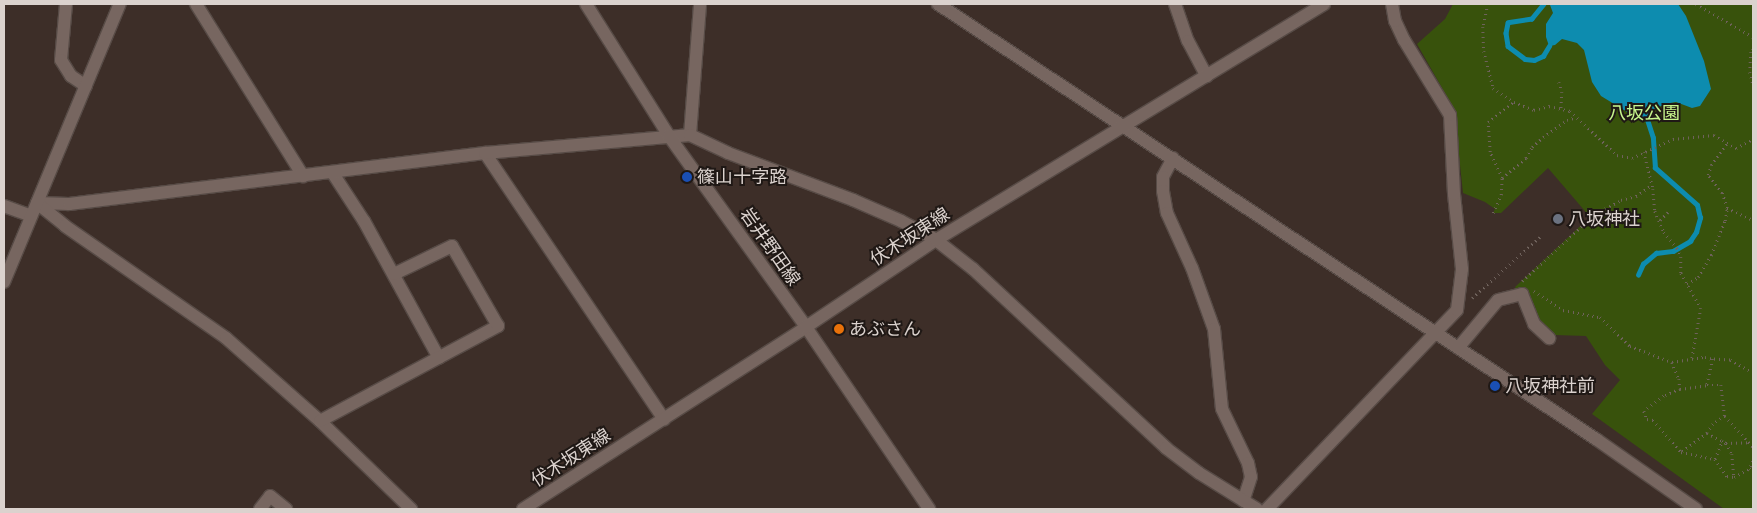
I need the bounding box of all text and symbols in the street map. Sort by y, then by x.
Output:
park label: 八坂公園 [1608,102,1680,124]
place label: 篠山十字路 [697,166,787,188]
marker: 篠山十字路 [681,171,693,183]
street label: 伏木坂東線 [866,203,954,271]
street label: 岩井野田線 [735,204,805,290]
place label: 八坂神社 [1568,208,1640,230]
marker: 八坂神社 [1552,213,1564,225]
place label: あぶさん [849,318,921,340]
marker: あぶさん [833,323,845,335]
place label: 八坂神社前 [1505,375,1595,397]
marker: 八坂神社前 [1489,380,1501,392]
street label: 伏木坂東線 [527,424,615,492]

